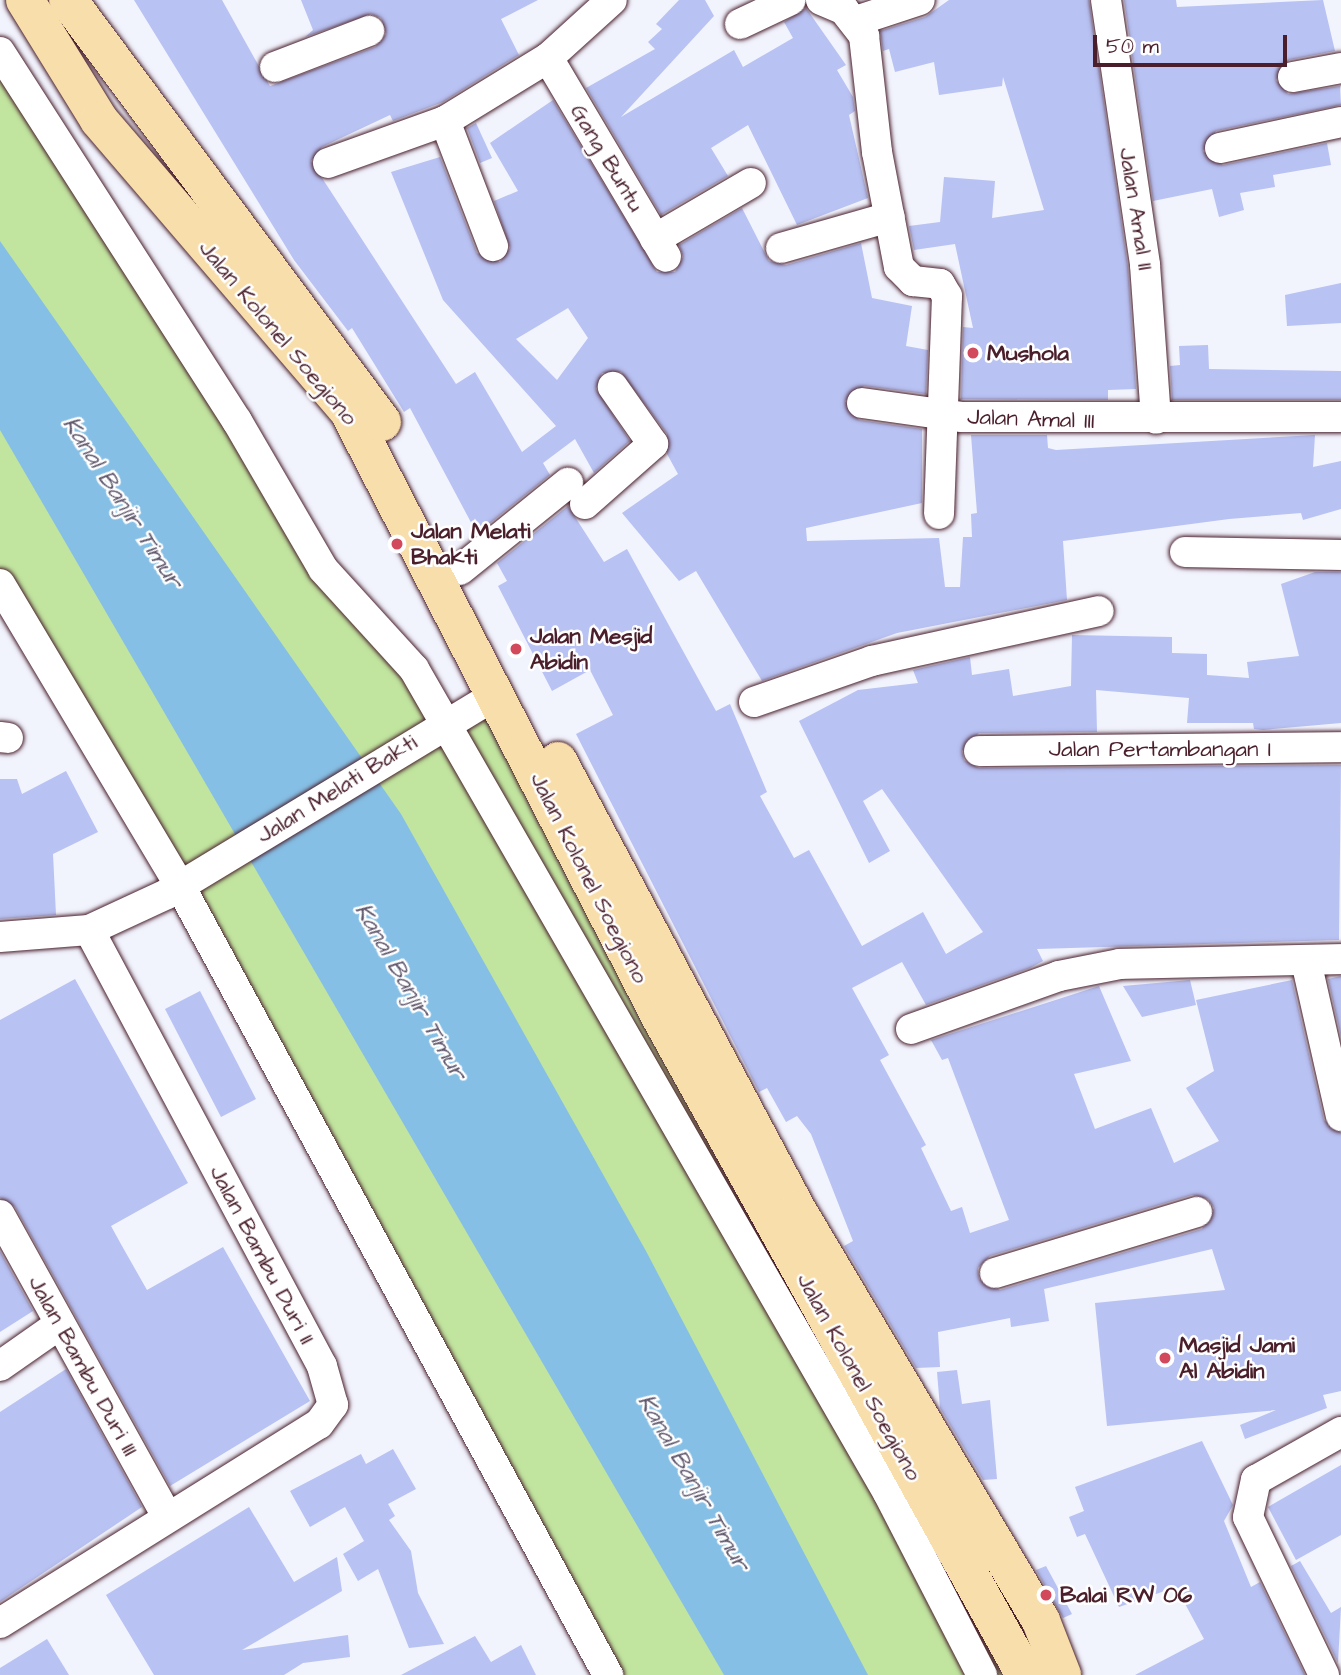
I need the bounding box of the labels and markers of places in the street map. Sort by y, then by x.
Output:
place label: Mushola [987,339,1069,367]
marker: Mushola [965,345,981,361]
place label: Jalan Melati Bhakti [411,517,530,571]
marker: Jalan Melati Bhakti [389,536,405,552]
place label: Jalan Mesjid Abidin [530,622,652,676]
marker: Jalan Mesjid Abidin [508,641,524,657]
place label: Masjid Jami Al Abidin [1179,1331,1295,1385]
marker: Masjid Jami Al Abidin [1157,1350,1173,1366]
place label: Balai RW 06 [1060,1581,1192,1609]
marker: Balai RW 06 [1038,1587,1054,1603]

